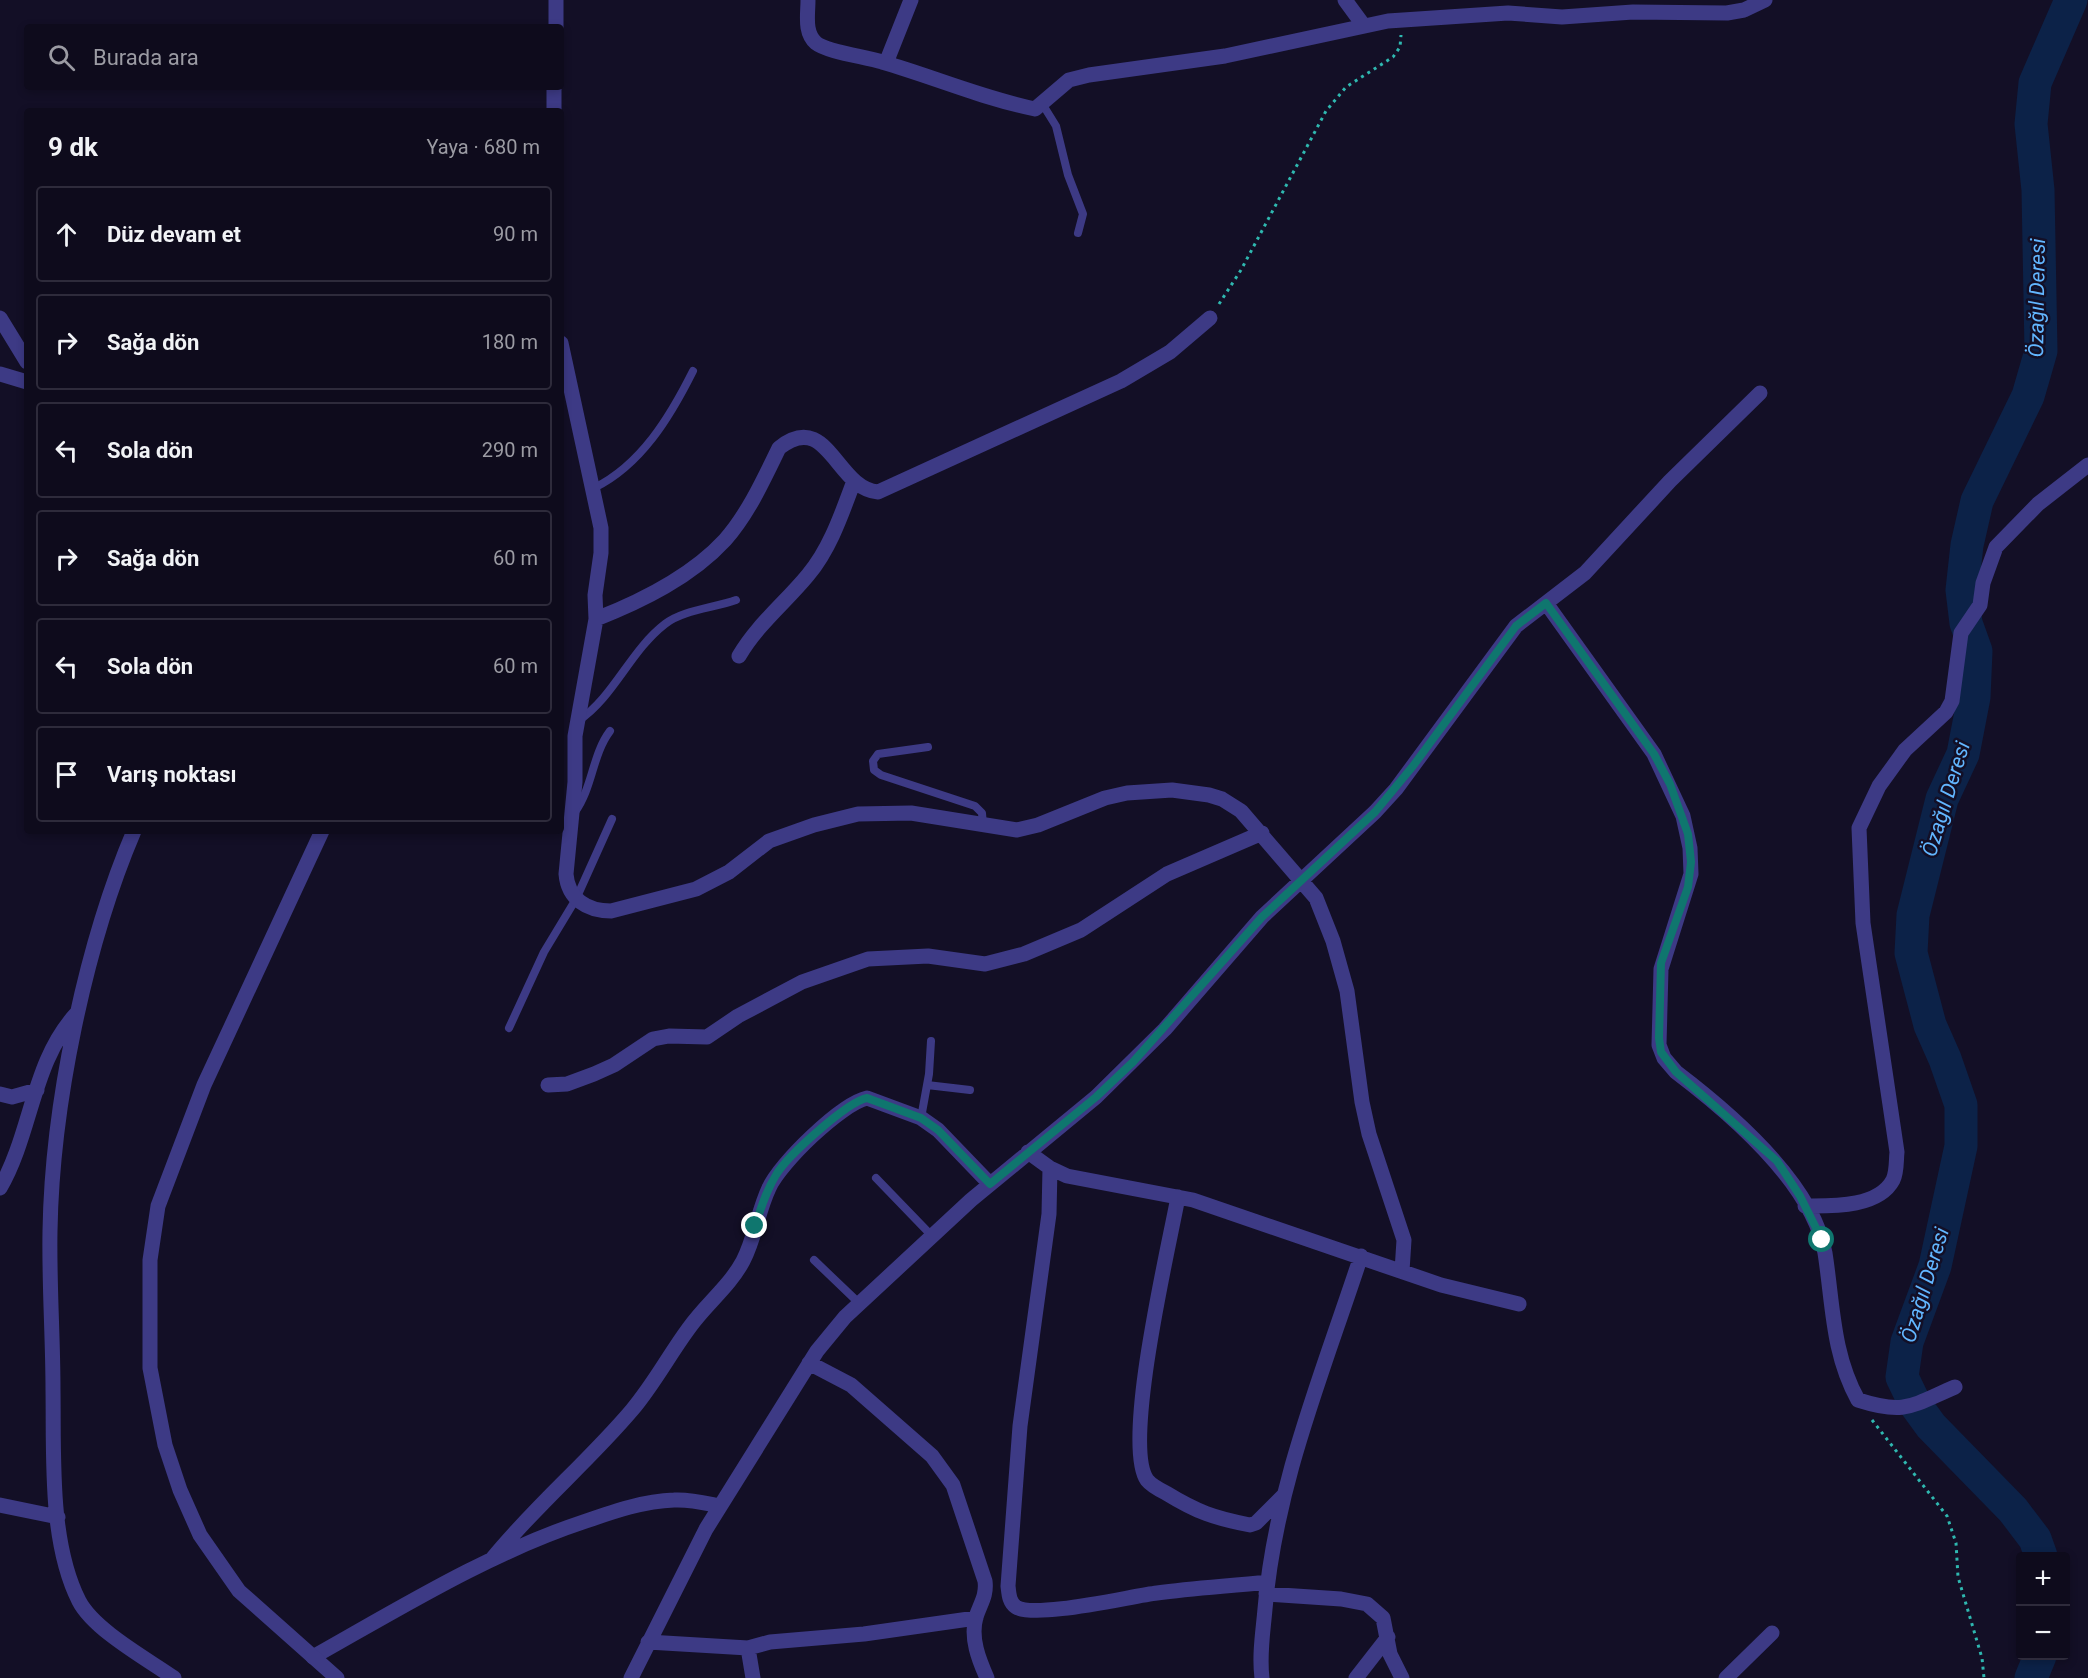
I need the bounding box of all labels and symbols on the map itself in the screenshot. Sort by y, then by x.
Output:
water label: Özağıl Deresi [2024,238,2050,358]
water label: Özağıl Deresi [1917,739,1975,859]
route end [741,1212,767,1238]
water label: Özağıl Deresi [1896,1225,1954,1345]
route start [1808,1226,1834,1252]

